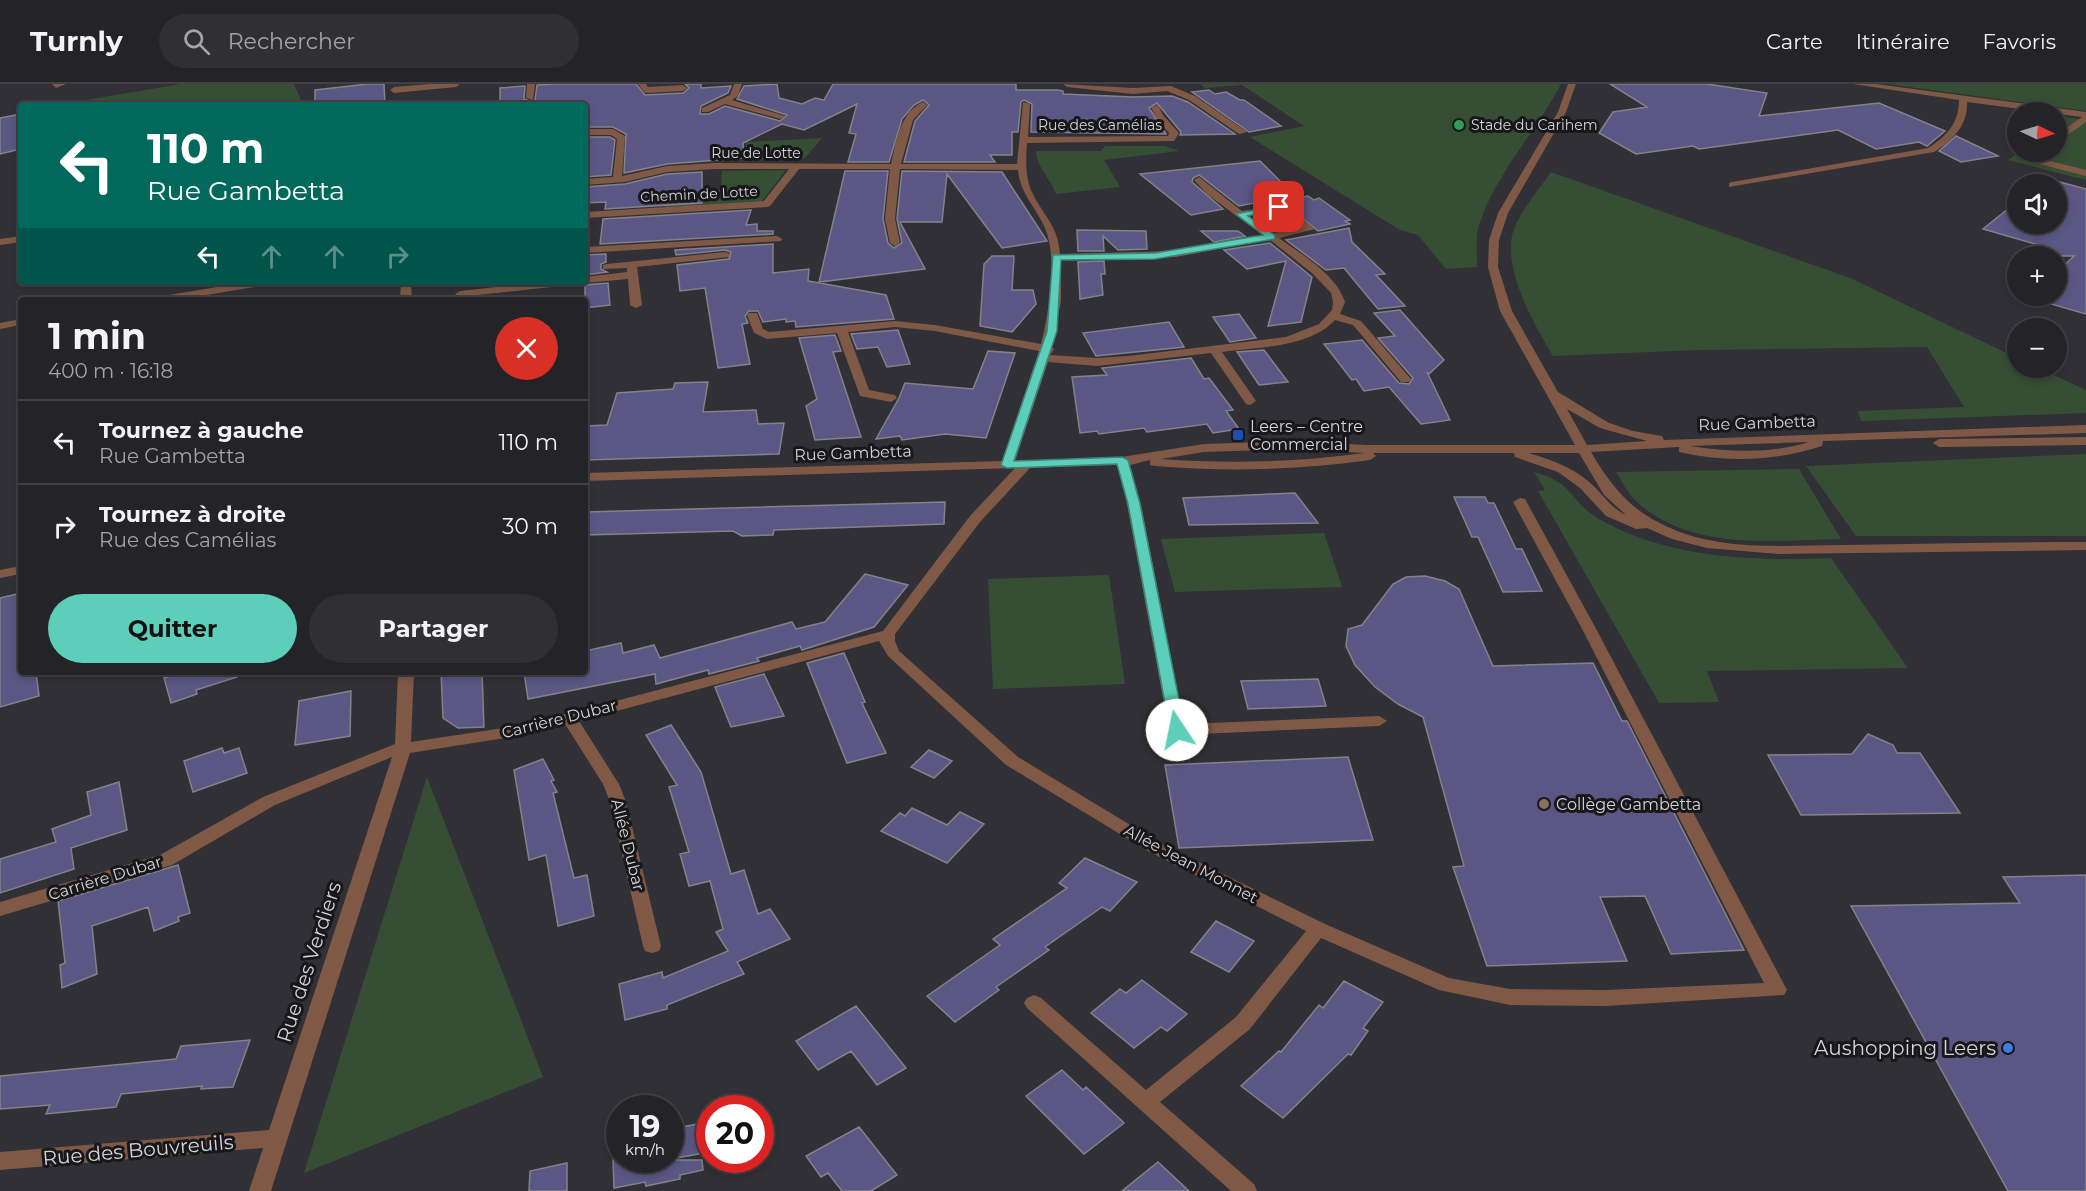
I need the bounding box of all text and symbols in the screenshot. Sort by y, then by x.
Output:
search box [159,14,579,68]
text: Turnly [30,24,123,58]
icon: search [180,25,213,58]
text: Rechercher [228,28,355,55]
text: Carte [1766,29,1823,54]
text: Itinéraire [1856,29,1950,54]
text: Favoris [1983,29,2056,54]
north arrow [2007,102,2067,162]
map controls [2007,102,2067,378]
street label: Rue des Camélias [1038,116,1162,134]
place label: Stade du Carihem [1471,116,1598,134]
marker: Stade du Carihem [1452,118,1466,132]
text: 110 m [147,122,264,174]
icon: left [48,126,126,204]
street label: Rue de Lotte [711,144,801,162]
text: Rue Gambetta [147,174,345,207]
button: sound [2007,174,2067,234]
pin [1253,181,1304,232]
street label: Chemin de Lotte [640,182,758,206]
icon: arrive [1262,190,1295,223]
icon: left [192,240,225,273]
icon: ahead [255,240,288,273]
icon: ahead [318,240,351,273]
icon: right [381,240,414,273]
button: + [2007,246,2067,306]
text: 1 min [48,314,146,358]
button: close [495,317,558,380]
button: − [2007,318,2067,378]
text: 400 m · 16:18 [48,359,173,383]
street label: Rue Gambetta [1698,411,1816,435]
text: Tournez à gauche [99,417,304,444]
place label: Leers – Centre Commercial [1250,417,1363,454]
icon: left [48,426,81,459]
marker: Leers – Centre Commercial [1231,428,1245,442]
text: 110 m [498,429,558,456]
street label: Rue Gambetta [794,441,912,465]
text: Rue Gambetta [99,444,246,468]
text: Tournez à droite [99,501,286,528]
icon: right [48,510,81,543]
text: 30 m [502,513,558,540]
text: Rue des Camélias [99,528,276,552]
button: Quitter [48,594,297,663]
button: Partager [309,594,558,663]
street label: Carrière Dubar [499,696,619,742]
position arrow [1145,698,1209,762]
place label: Collège Gambetta [1556,795,1701,814]
street label: Allée Dubar [607,797,649,893]
marker: Collège Gambetta [1537,797,1551,811]
street label: Allée Jean Monnet [1121,821,1262,908]
street label: Carrière Dubar [46,852,164,904]
street label: Rue des Verdiers [272,879,346,1045]
place label: Aushopping Leers [1814,1036,1996,1060]
marker: Aushopping Leers [2001,1041,2015,1055]
speed limit sign: 20 [696,1095,774,1173]
text: 19 [630,1108,660,1145]
street label: Rue des Bouvreuils [42,1130,235,1170]
text: km/h [625,1140,665,1159]

